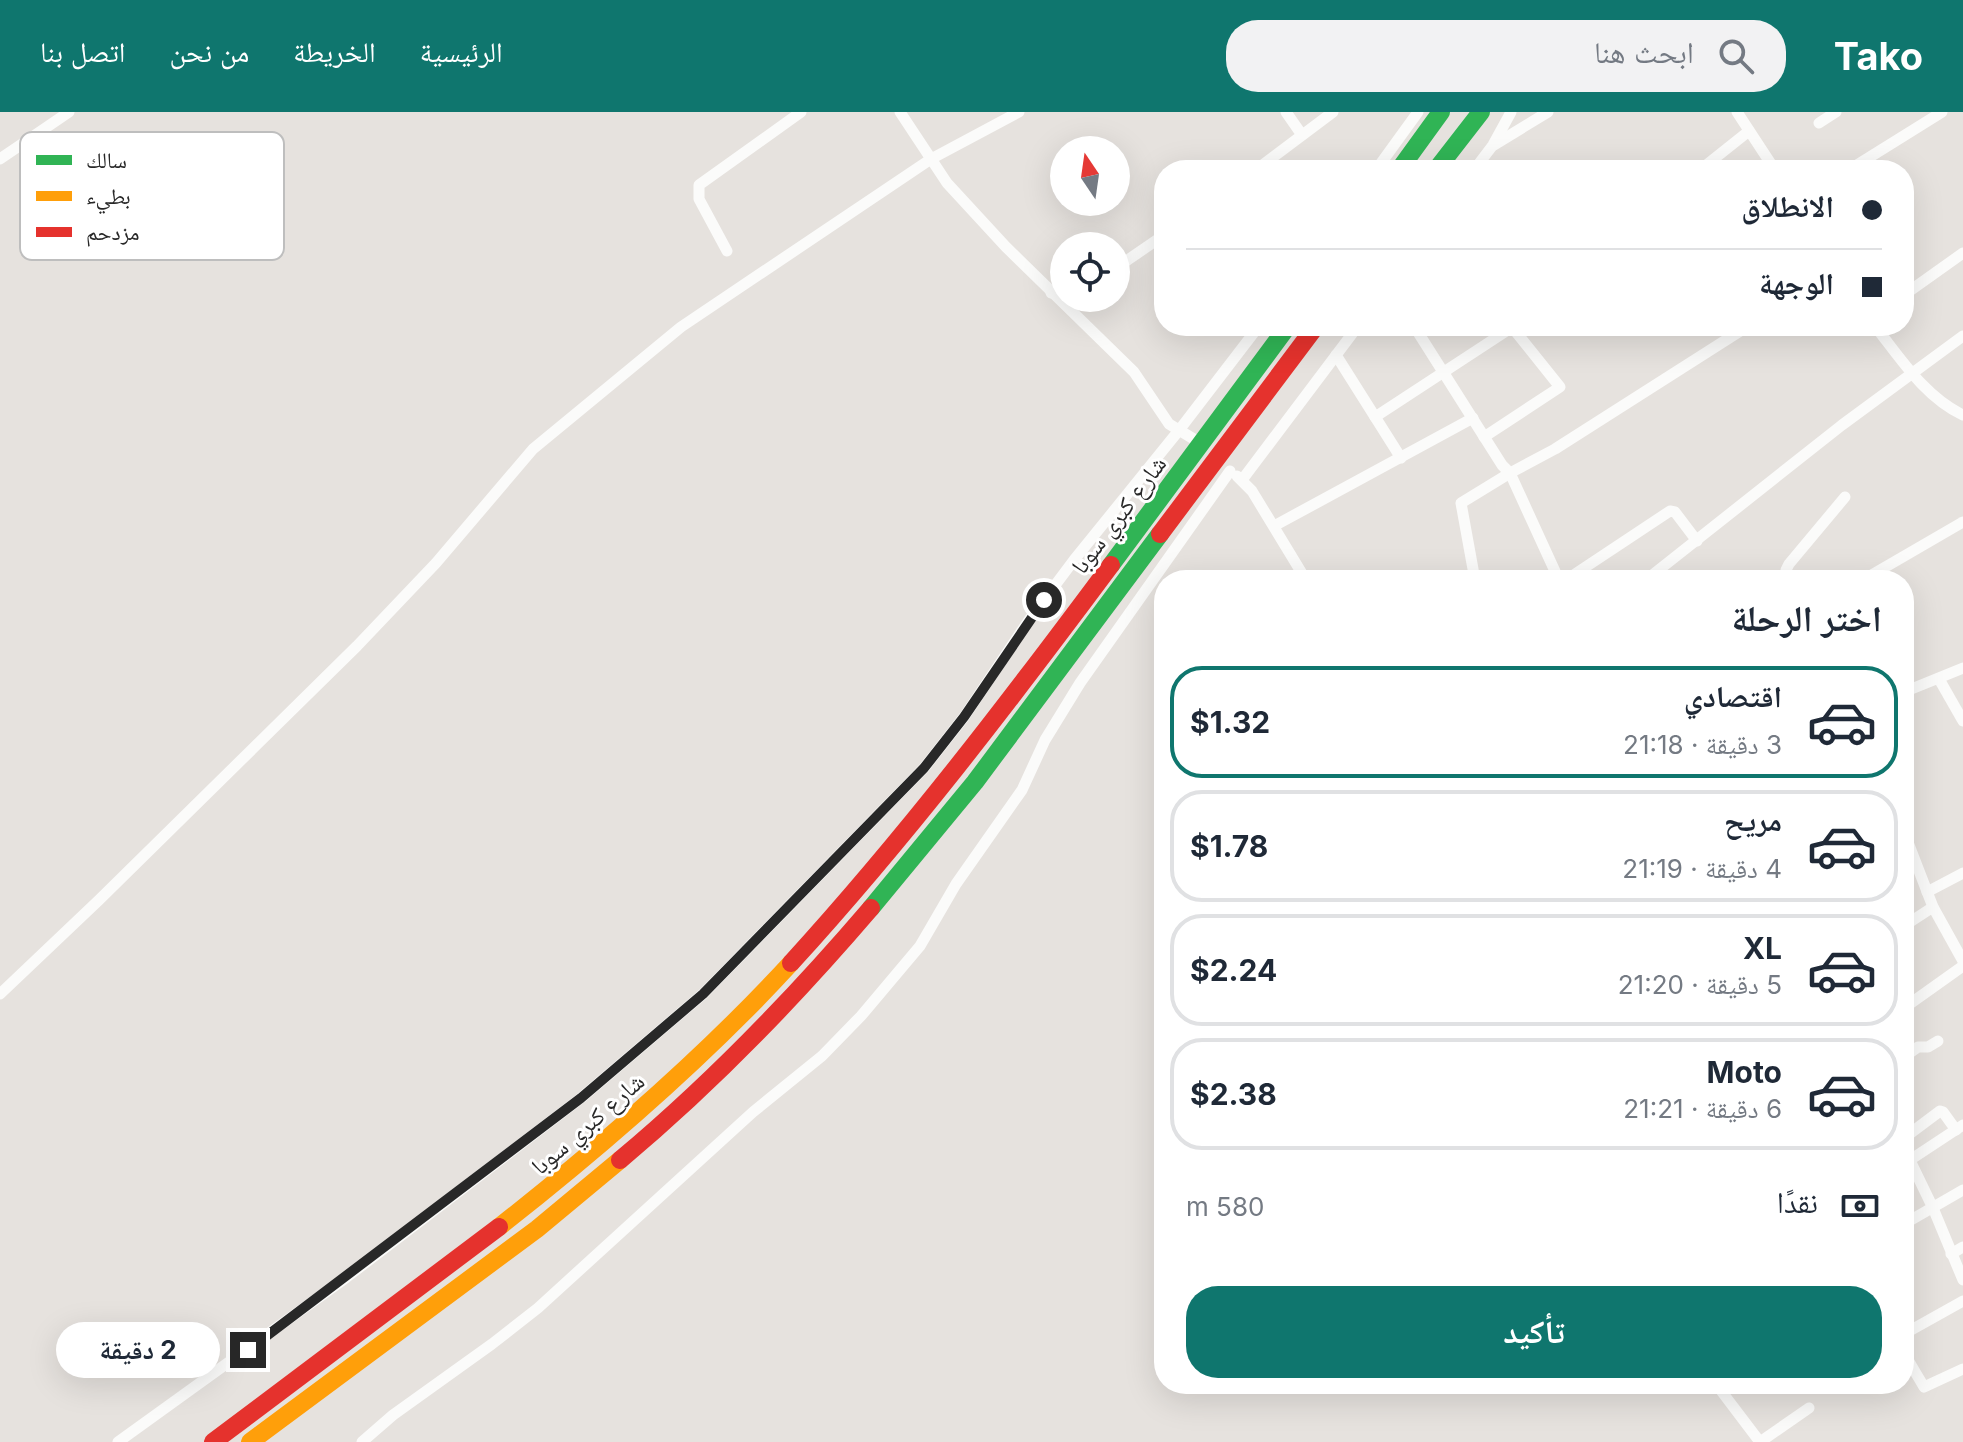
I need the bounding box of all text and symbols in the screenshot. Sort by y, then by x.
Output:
search box [1226,20,1786,92]
text: Tako [1834,33,1923,79]
text: ابحث هنا [1594,34,1694,70]
icon: search [1714,34,1758,78]
text: اتصل بنا [40,35,125,69]
text: من نحن [169,35,249,69]
text: الخريطة [293,35,376,69]
text: الرئيسية [420,35,503,69]
legend [20,132,284,260]
north arrow [1050,136,1130,216]
map controls [1050,136,1130,312]
text: سالك [86,147,127,173]
text: بطيء [86,183,131,214]
text: الانطلاق [1741,188,1834,224]
text: مزدحم [86,219,140,247]
button: locate [1050,232,1130,312]
text: الوجهة [1759,265,1834,301]
street label: شارع كبري سوبا [1065,450,1176,583]
route start [1026,582,1062,618]
text: اختر الرحلة [1731,596,1882,640]
text: اقتصادي [1684,678,1782,714]
icon: car [1806,686,1878,758]
text: $1.32 [1190,704,1270,740]
text: 3 دقيقة · 21:18 [1623,729,1782,760]
text: مريح [1724,802,1782,838]
icon: car [1806,810,1878,882]
text: $1.78 [1190,828,1268,864]
text: 4 دقيقة · 21:19 [1622,853,1782,884]
text: XL [1743,930,1782,966]
icon: car [1806,934,1878,1006]
text: $2.24 [1190,952,1277,988]
text: 5 دقيقة · 21:20 [1618,969,1782,1000]
text: Moto [1707,1054,1782,1090]
icon: car [1806,1058,1878,1130]
street label: شارع كبري سوبا [525,1067,653,1184]
text: $2.38 [1190,1076,1277,1112]
text: 6 دقيقة · 21:21 [1623,1093,1782,1124]
text: نقدًا [1777,1184,1818,1220]
icon: cash [1838,1184,1882,1228]
text: 580 m [1186,1191,1264,1222]
button: تأكيد [1186,1286,1882,1378]
callout: 2 دقيقة [56,1322,220,1378]
route end [230,1332,266,1368]
text: 2 دقيقة [99,1334,177,1365]

